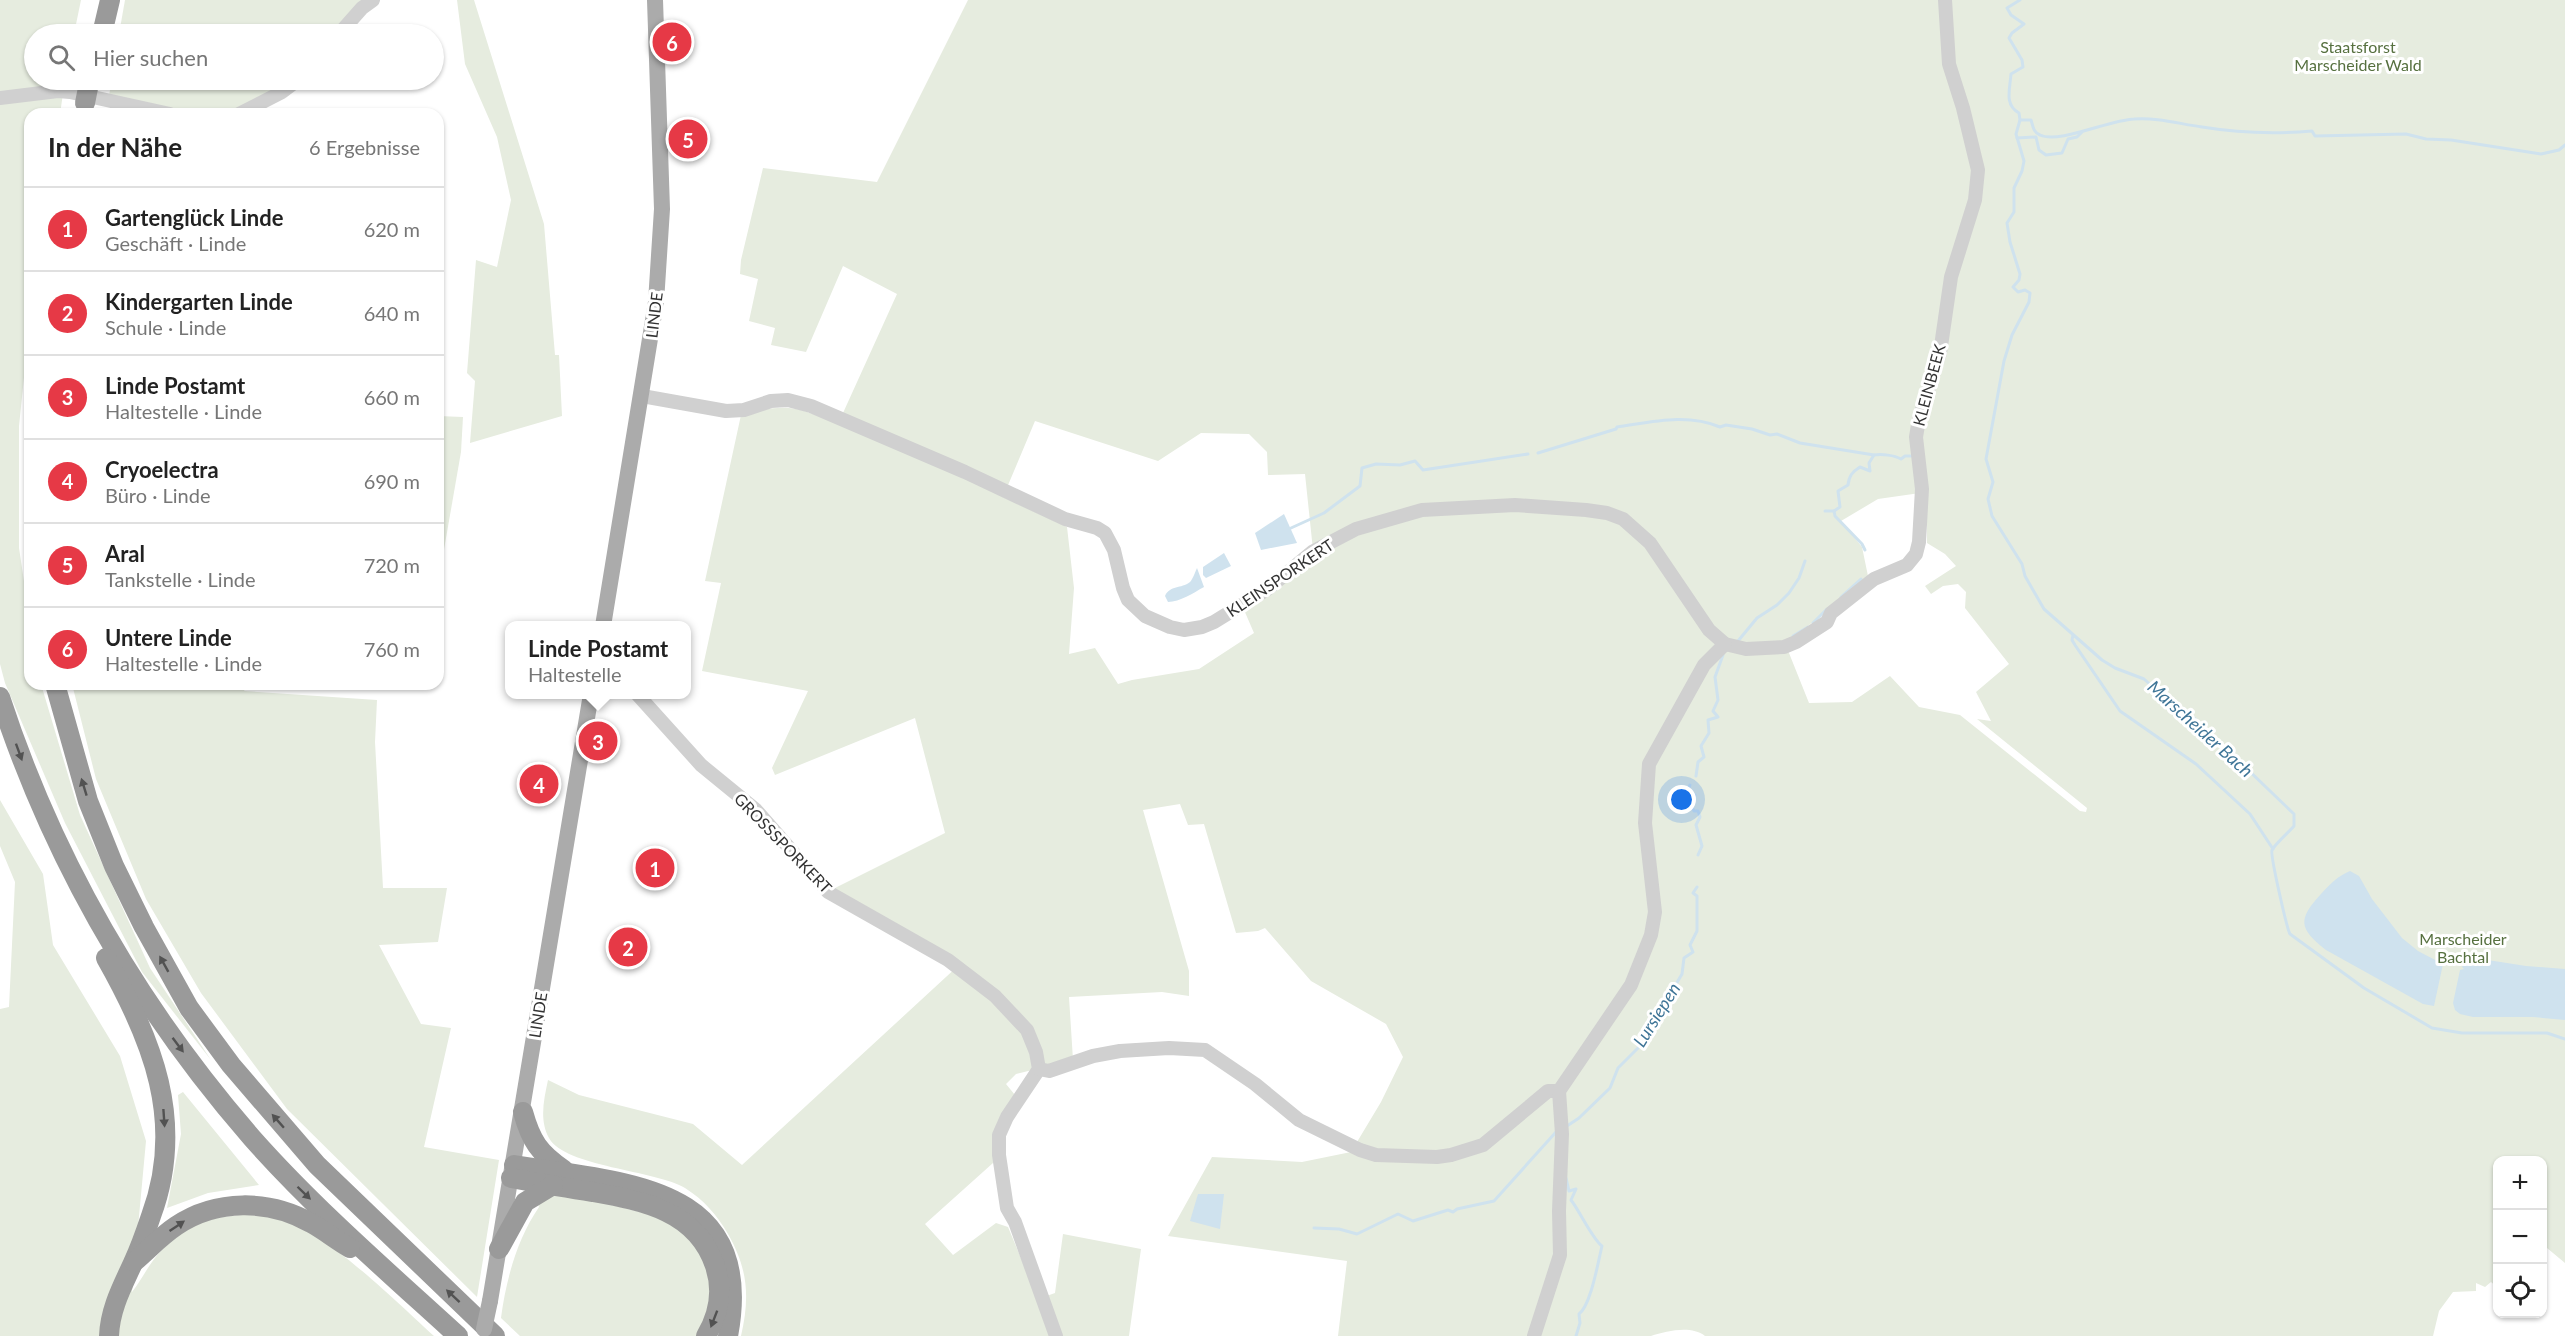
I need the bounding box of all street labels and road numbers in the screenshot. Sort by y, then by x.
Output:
street label: LINDE [641,291,666,339]
street label: KLEINBEEK [1908,341,1949,428]
street label: KLEINSPORKERT [1223,535,1337,620]
street label: GROSSSPORKERT [731,789,836,897]
street label: LINDE [524,991,551,1039]

